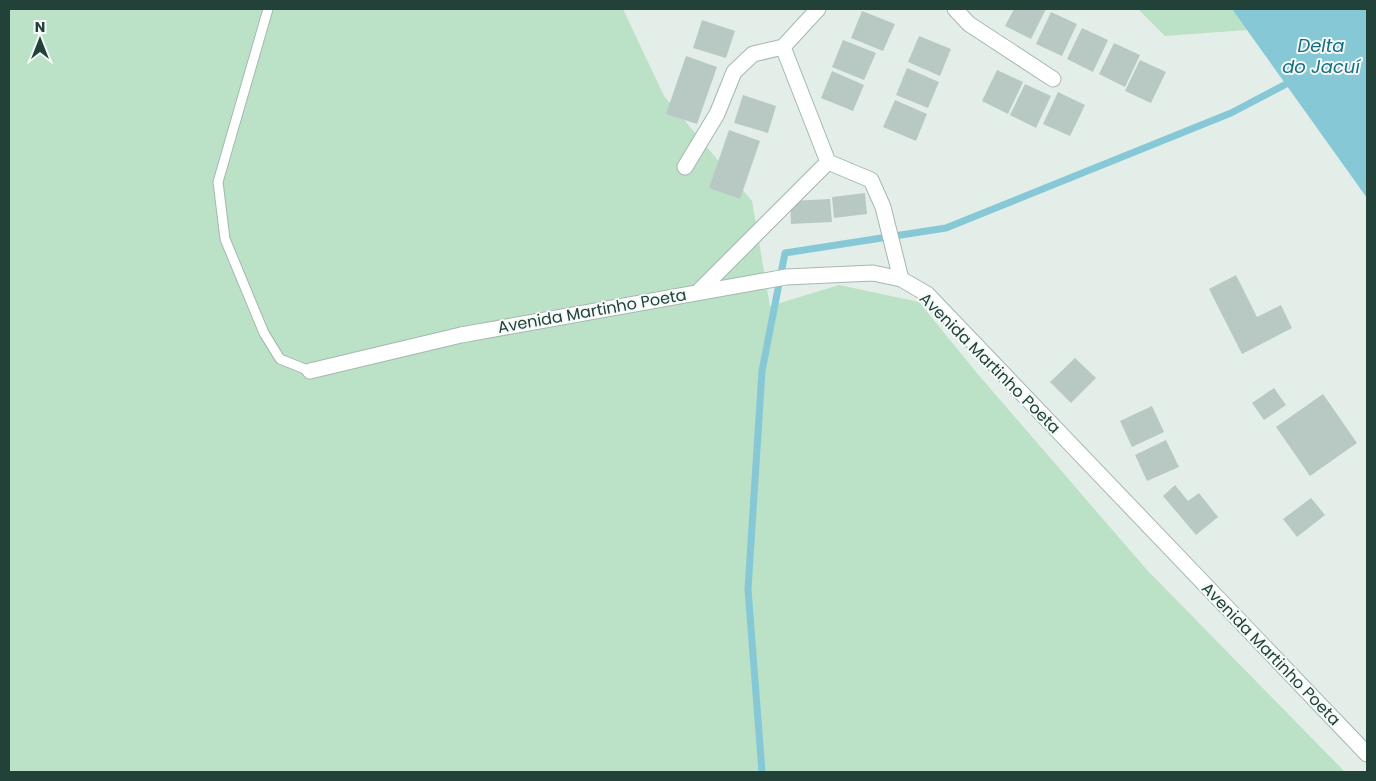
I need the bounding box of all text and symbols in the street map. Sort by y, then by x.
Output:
north arrow [15,15,65,65]
text: N [35,17,45,37]
water label: Delta do Jacuí [1282,33,1361,79]
street label: Avenida Martinho Poeta [496,283,688,339]
street label: Avenida Martinho Poeta [914,287,1066,439]
street label: Avenida Martinho Poeta [1196,577,1346,731]

